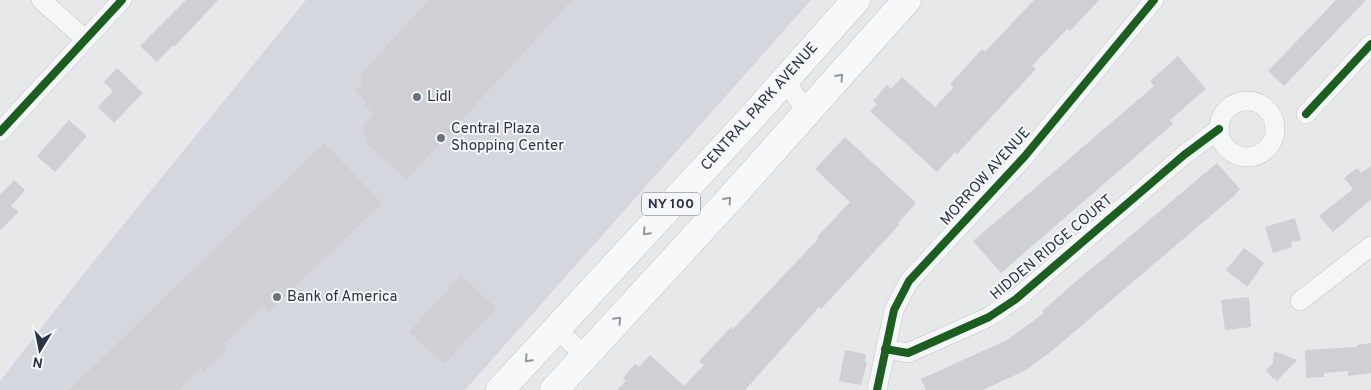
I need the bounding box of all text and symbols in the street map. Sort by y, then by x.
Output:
street label: CENTRAL PARK AVENUE [697,39,823,175]
one-way arrow [834,73,843,82]
place label: Lidl [427,88,452,107]
marker: Lidl [411,91,423,103]
place label: Central Plaza Shopping Center [451,120,564,156]
street label: MORROW AVENUE [937,124,1035,230]
marker: Central Plaza Shopping Center [435,132,447,144]
street label: HIDDEN RIDGE COURT [987,191,1117,305]
road number: NY 100 [642,192,700,215]
one-way arrow [722,197,731,206]
one-way arrow [643,226,652,235]
place label: Bank of America [287,288,397,307]
marker: Bank of America [271,291,283,303]
one-way arrow [612,317,621,326]
north arrow [15,325,65,375]
text: N [32,352,44,371]
one-way arrow [525,354,534,363]

